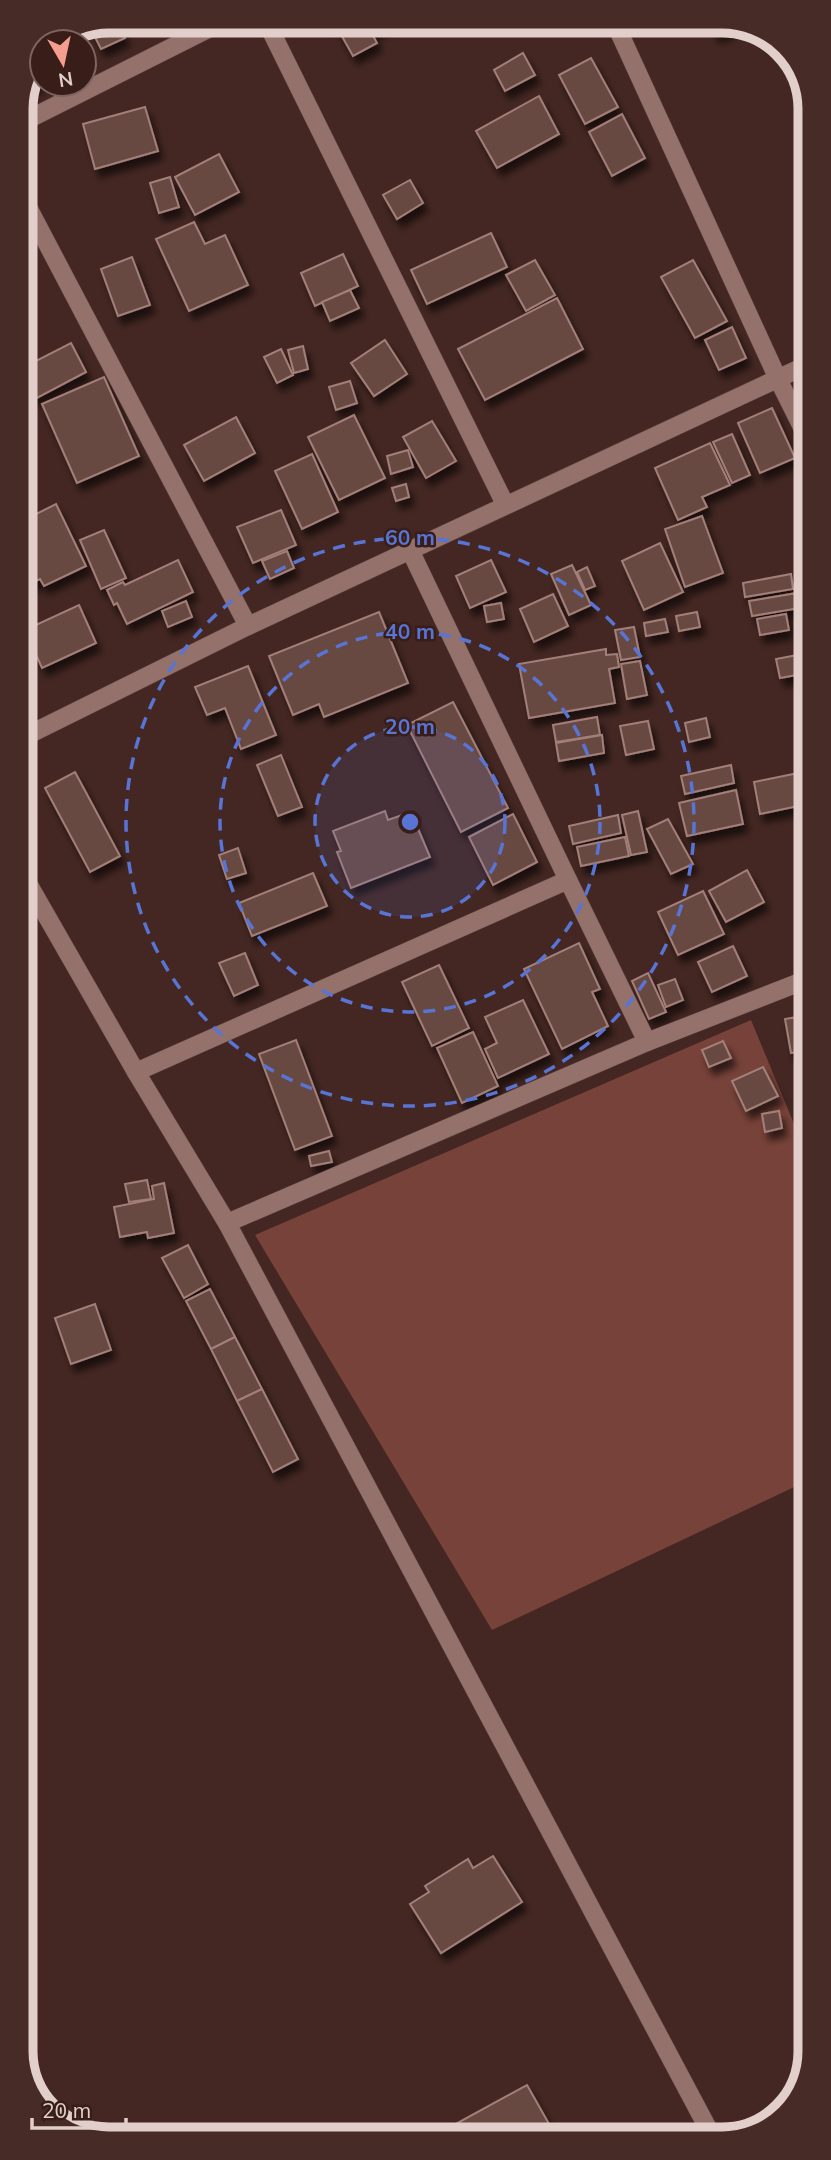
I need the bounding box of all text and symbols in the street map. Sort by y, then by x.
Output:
north arrow [28,28,98,98]
text: N [57,67,75,93]
text: 60 m [385,524,435,550]
text: 40 m [385,618,435,644]
text: 20 m [385,713,435,739]
centre of rings [398,810,422,834]
scale bar [32,2086,126,2130]
text: 20 m [42,2097,91,2123]

